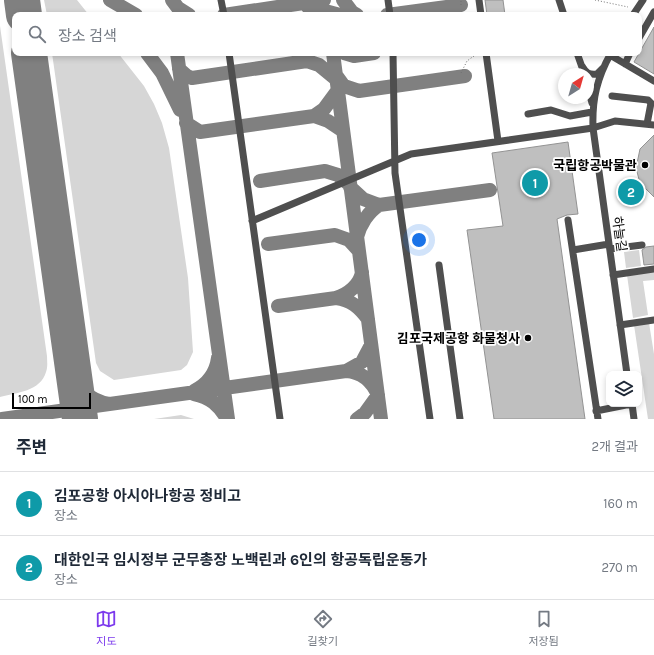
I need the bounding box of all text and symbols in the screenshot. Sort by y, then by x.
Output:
search box [12,12,642,56]
icon: search [26,23,48,45]
text: 장소 검색 [58,27,117,45]
north arrow [558,68,594,104]
place label: 국립항공박물관 [553,158,637,173]
marker: 국립항공박물관 [640,160,650,170]
pin: 1 [522,168,548,198]
pin: 2 [618,177,644,207]
street label: 하늘길 [610,215,629,253]
your location [409,230,429,250]
place label: 김포국제공항 화물청사 [397,331,520,346]
marker: 김포국제공항 화물청사 [523,333,533,343]
map controls [606,371,642,407]
button: layers [606,371,642,407]
scale bar [12,391,91,410]
text: 100 m [18,393,48,406]
text: 주변 [16,437,47,457]
text: 2개 결과 [591,439,638,454]
text: 김포공항 아시아나항공 정비고 [54,487,241,505]
text: 1 [27,496,31,511]
text: 160 m [603,496,638,511]
text: 장소 [54,508,78,523]
text: 대한인국 임시정부 군무총장 노백린과 6인의 항공독립운동가 [54,551,427,569]
text: 2 [25,560,33,575]
text: 270 m [601,560,638,575]
text: 장소 [54,572,78,587]
tab: 지도 [95,608,117,648]
tab: 길찾기 [308,608,338,648]
tab: 저장됨 [528,608,559,648]

